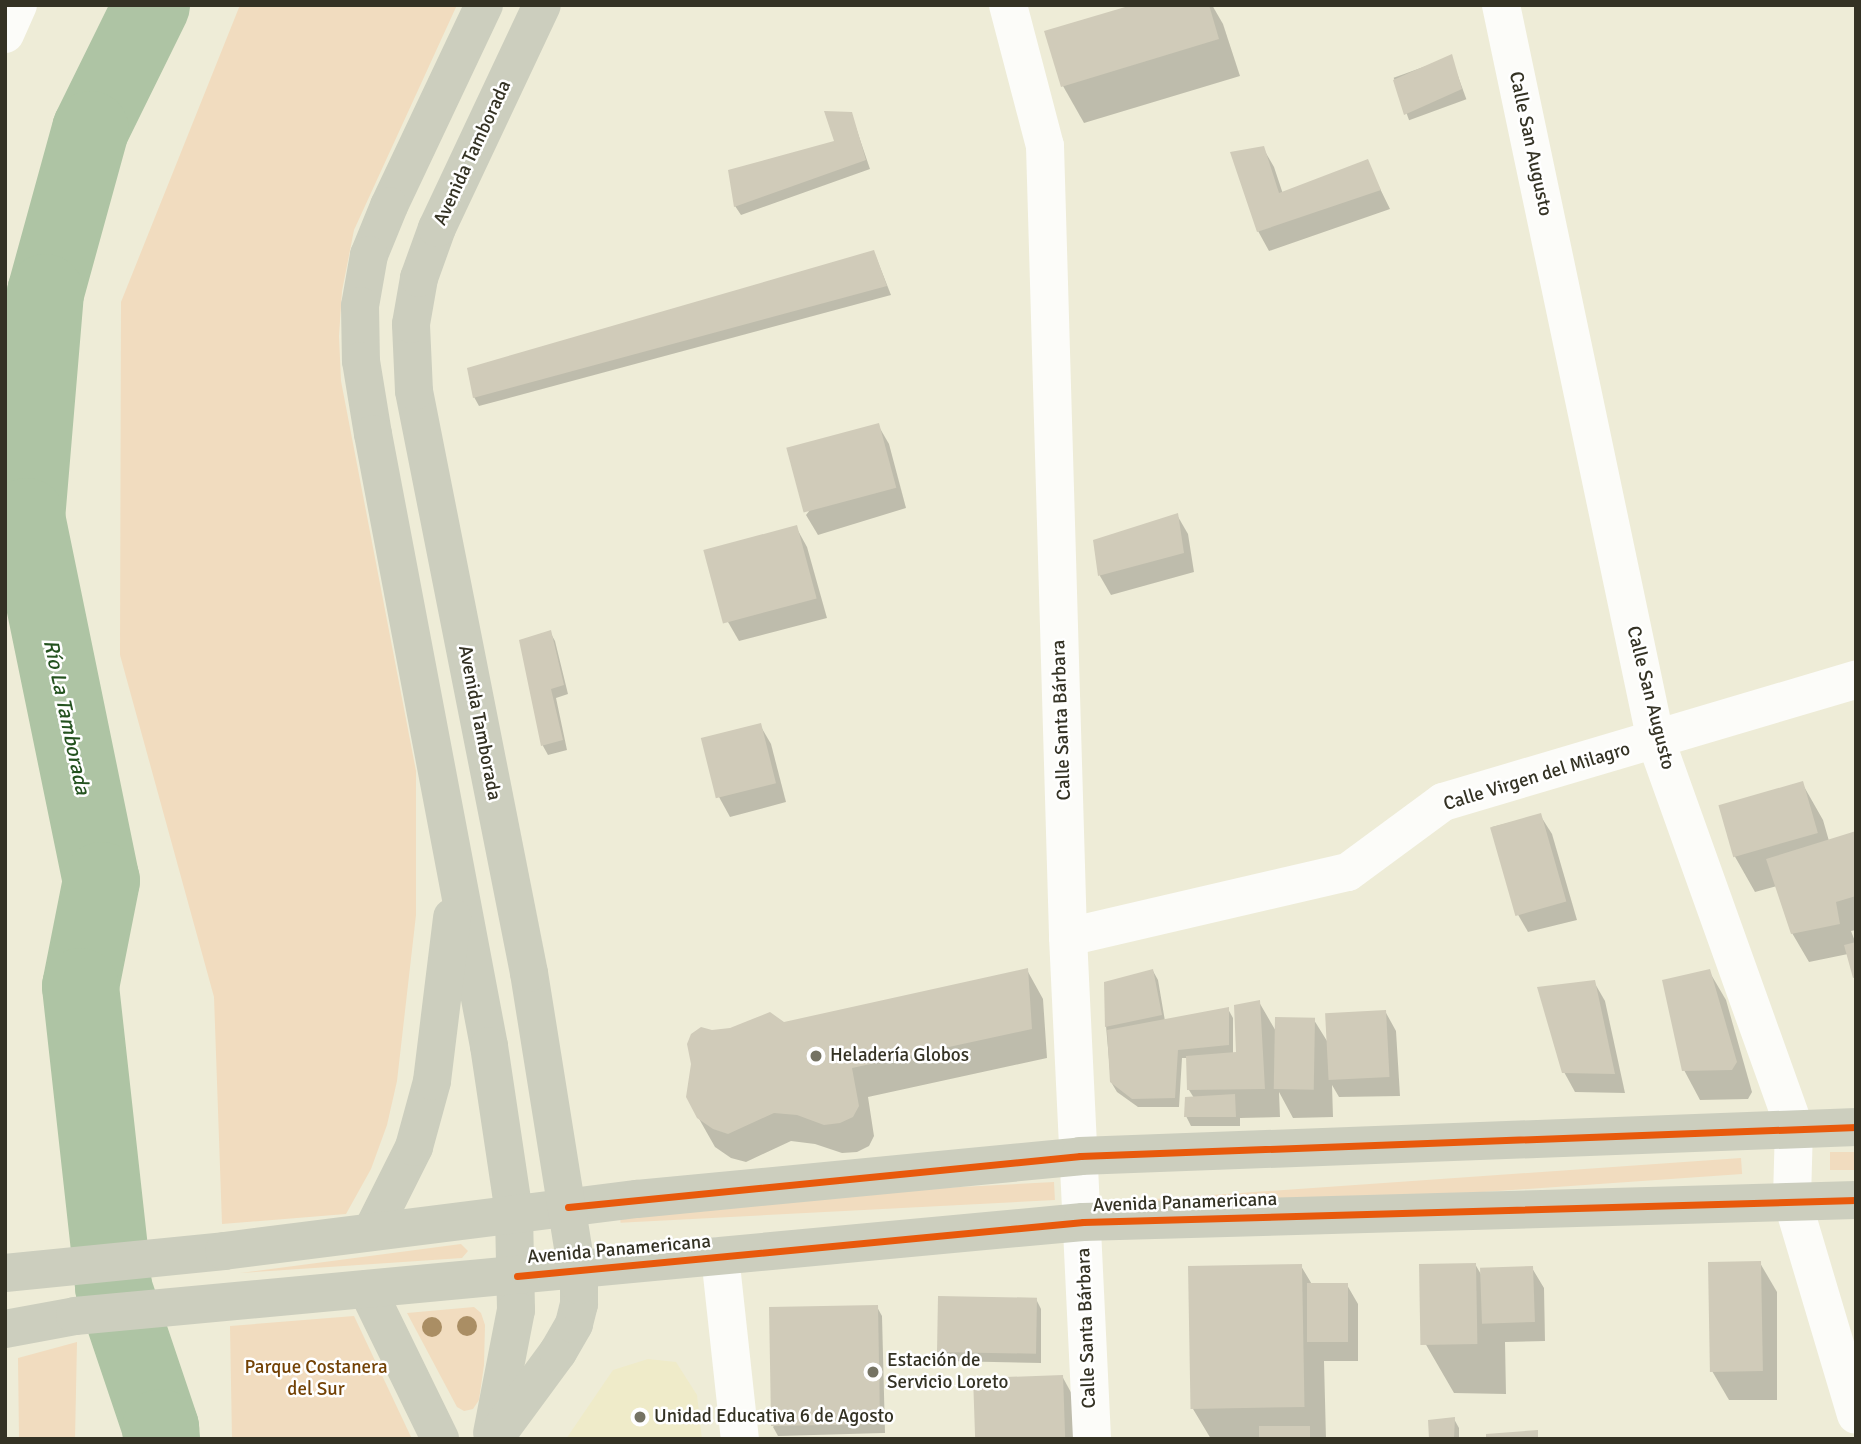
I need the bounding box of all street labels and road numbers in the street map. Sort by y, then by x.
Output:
street label: Calle San Augusto [1504,70,1556,218]
street label: Avenida Tamborada [429,77,517,229]
street label: Calle San Augusto [1621,624,1679,772]
street label: Calle Santa Bárbara [1048,639,1076,801]
street label: Avenida Tamborada [453,644,505,802]
street label: Calle Virgen del Milagro [1441,738,1633,816]
street label: Avenida Panamericana [1093,1188,1277,1218]
street label: Avenida Panamericana [526,1231,712,1269]
street label: Calle Santa Bárbara [1073,1247,1101,1409]

